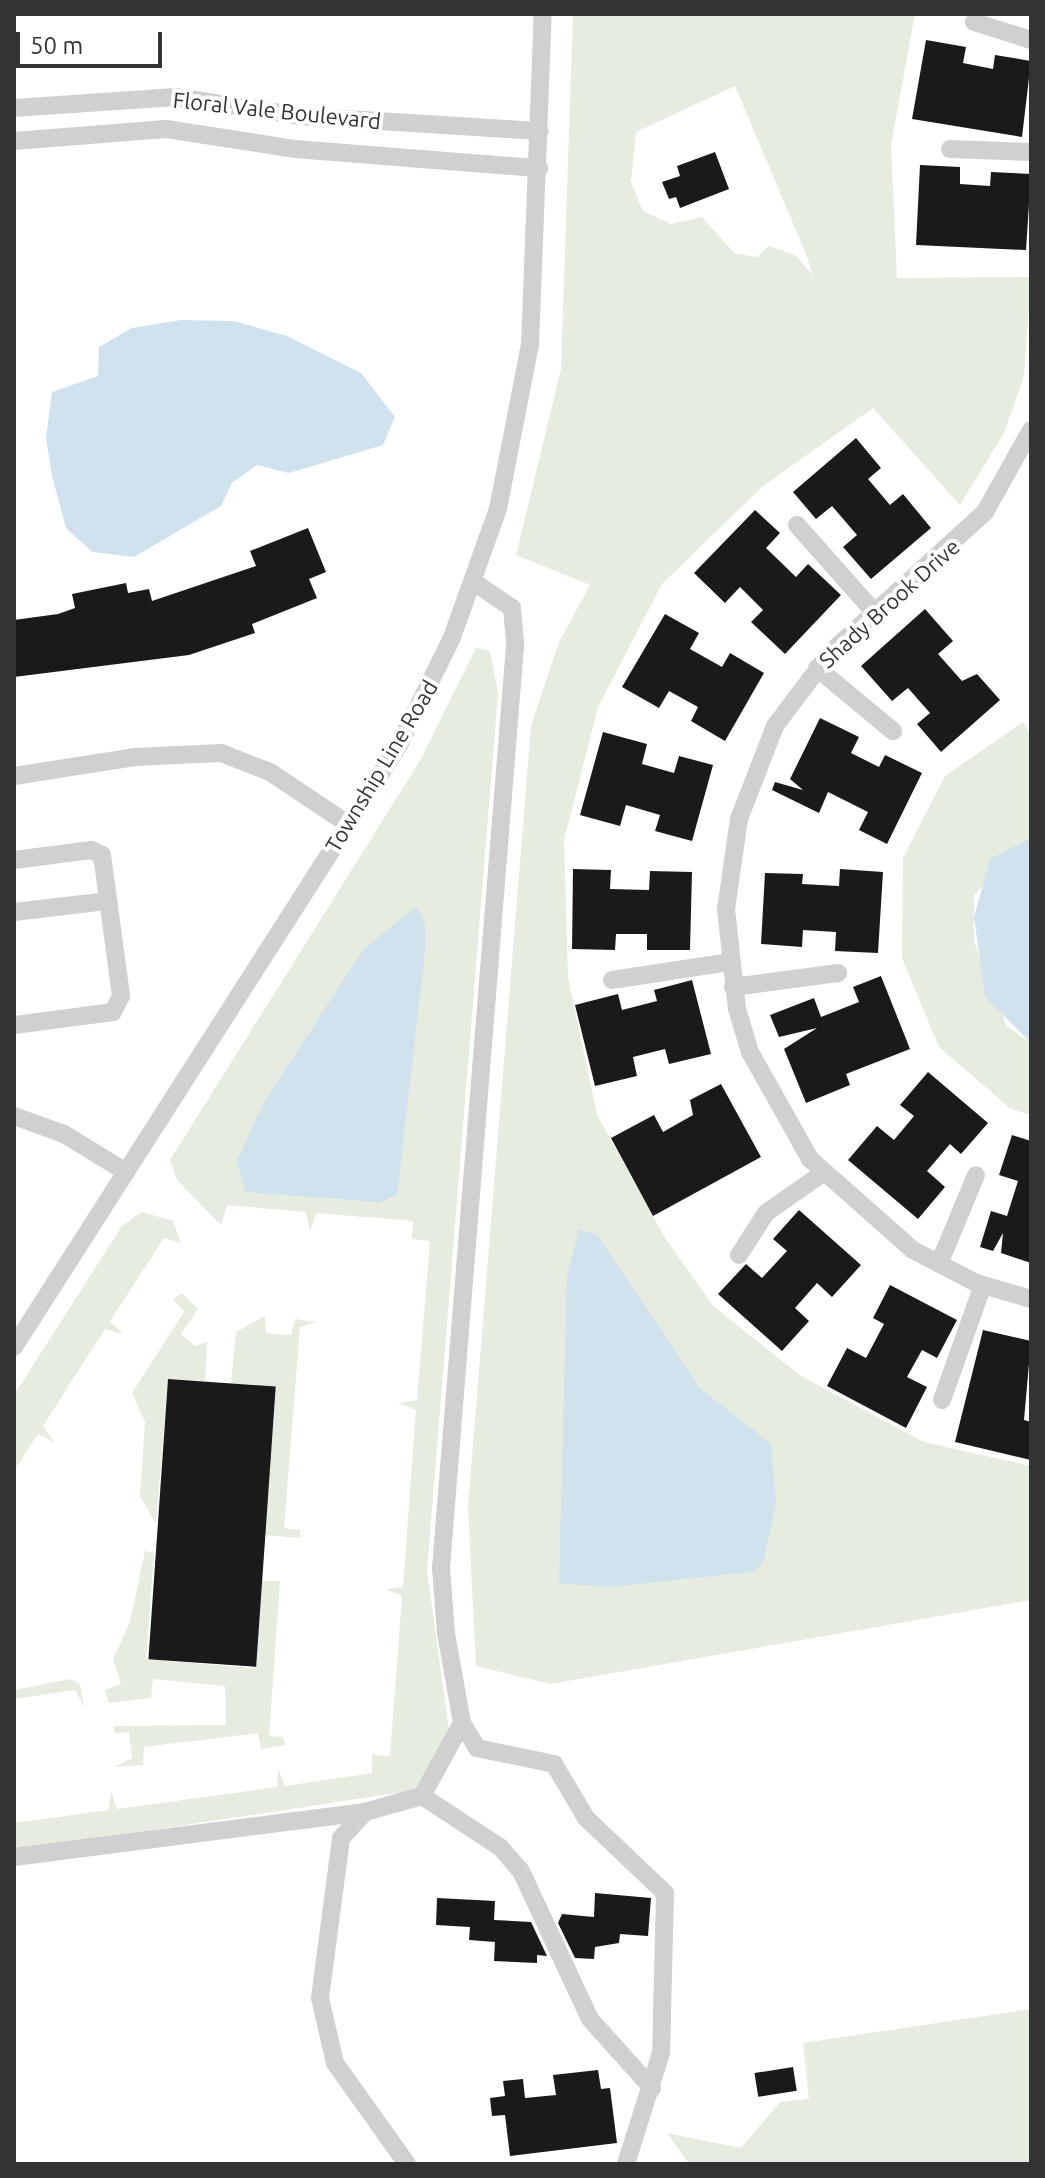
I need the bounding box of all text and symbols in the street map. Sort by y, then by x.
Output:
scale bar [20,16,166,66]
text: 50 m [30,32,83,59]
street label: Floral Vale Boulevard [172,86,382,134]
street label: Shady Brook Drive [813,533,965,673]
street label: Township Line Road [319,675,443,857]

